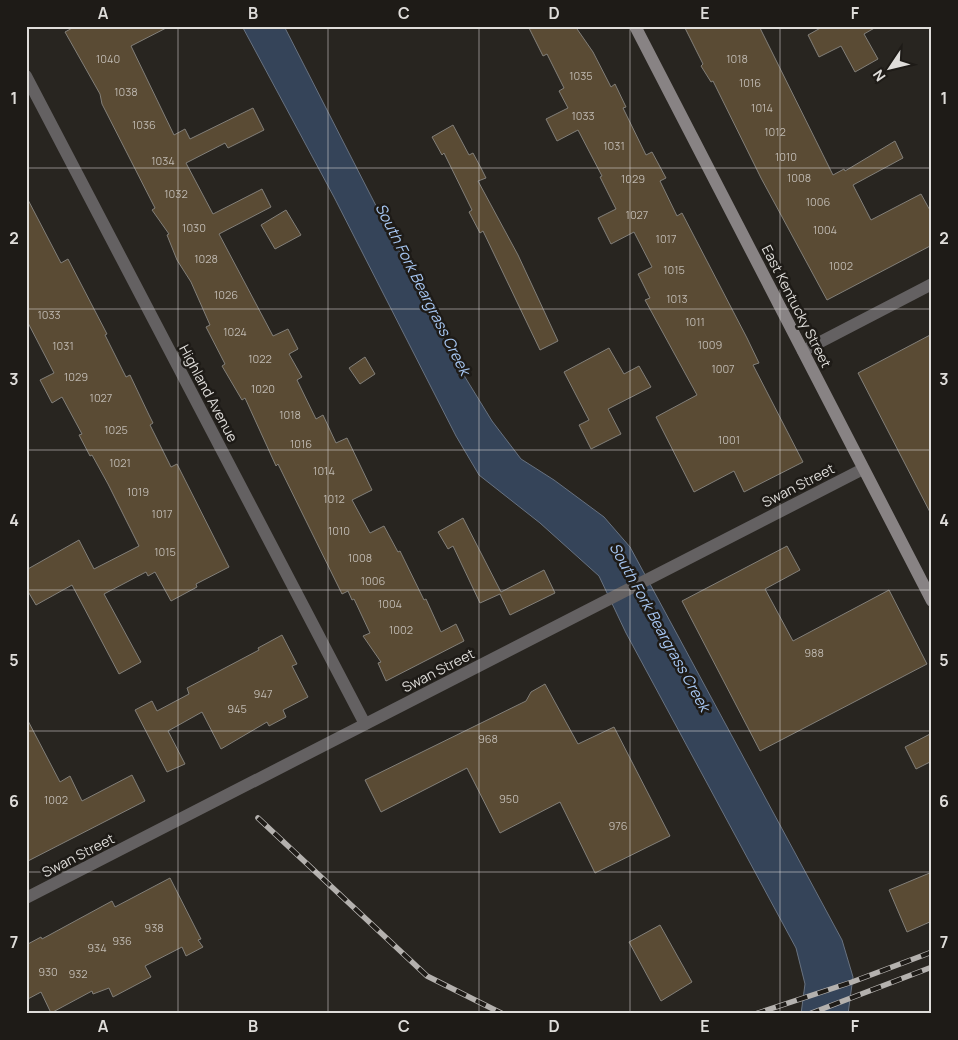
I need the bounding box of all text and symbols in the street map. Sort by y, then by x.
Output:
text: A [98,2,109,24]
text: B [248,2,258,24]
text: C [398,2,410,24]
text: D [548,2,560,24]
text: E [700,2,710,24]
text: F [851,2,860,24]
north arrow [866,42,916,92]
house number: 1040 [96,51,120,66]
house number: 1018 [726,51,748,66]
text: N [868,66,890,85]
house number: 1035 [569,68,593,83]
house number: 1016 [739,75,761,90]
house number: 1038 [114,84,138,99]
text: 1 [10,87,18,109]
text: 1 [940,87,948,109]
house number: 1014 [751,100,773,115]
house number: 1033 [571,108,595,123]
house number: 1036 [132,117,156,132]
house number: 1012 [764,124,786,139]
house number: 1031 [603,138,625,153]
house number: 1010 [775,149,797,164]
house number: 1034 [151,153,175,168]
house number: 1008 [787,170,811,185]
house number: 1029 [621,171,645,186]
house number: 1032 [164,186,188,201]
house number: 1006 [806,194,830,209]
water label: South Fork Beargrass Creek [370,199,477,381]
house number: 1027 [626,207,648,222]
house number: 1030 [182,220,206,235]
house number: 1004 [813,222,837,237]
text: 2 [9,227,19,249]
text: 2 [939,227,949,249]
house number: 1017 [656,231,676,246]
street label: East Kentucky Street [758,241,836,371]
house number: 1028 [194,251,218,266]
house number: 1002 [829,258,853,273]
house number: 1015 [663,262,685,277]
house number: 1026 [214,287,238,302]
house number: 1013 [666,291,688,306]
house number: 1033 [37,307,61,322]
house number: 1011 [685,314,705,329]
house number: 1024 [223,324,247,339]
house number: 1009 [698,337,722,352]
house number: 1031 [52,338,74,353]
street label: Highland Avenue [175,341,243,445]
house number: 1022 [248,351,272,366]
house number: 1007 [711,361,735,376]
text: 3 [9,368,19,390]
text: 3 [939,368,949,390]
house number: 1029 [64,369,88,384]
house number: 1020 [251,381,275,396]
house number: 1027 [90,390,112,405]
house number: 1018 [279,407,301,422]
house number: 1025 [104,422,128,437]
house number: 1001 [718,432,740,447]
house number: 1016 [290,436,312,451]
house number: 1021 [109,455,131,470]
street label: Swan Street [759,458,838,511]
house number: 1014 [313,463,335,478]
house number: 1019 [127,484,149,499]
house number: 1012 [323,491,345,506]
house number: 1017 [152,506,172,521]
text: 4 [9,509,19,531]
text: 4 [939,509,949,531]
house number: 1010 [328,523,350,538]
water label: South Fork Beargrass Creek [605,539,717,718]
house number: 1015 [154,544,176,559]
house number: 1008 [348,550,372,565]
house number: 1006 [361,573,385,588]
house number: 1004 [378,596,402,611]
house number: 1002 [389,622,413,637]
street label: Swan Street [399,643,478,696]
house number: 988 [804,645,824,660]
text: 5 [9,649,19,671]
text: 5 [939,649,949,671]
house number: 947 [254,686,272,701]
house number: 945 [227,701,247,716]
house number: 968 [478,731,498,746]
text: 6 [9,790,19,812]
text: 6 [939,790,949,812]
house number: 950 [499,791,519,806]
house number: 1002 [44,792,68,807]
house number: 976 [608,818,628,833]
street label: Swan Street [39,828,118,881]
house number: 938 [144,920,164,935]
text: 7 [10,931,18,953]
text: 7 [940,931,948,953]
house number: 936 [112,933,132,948]
house number: 934 [87,940,107,955]
house number: 930 [38,964,58,979]
house number: 932 [68,966,88,981]
text: A [98,1015,109,1037]
text: B [248,1015,258,1037]
text: C [398,1015,410,1037]
text: D [548,1015,560,1037]
text: E [700,1015,710,1037]
text: F [851,1015,860,1037]

